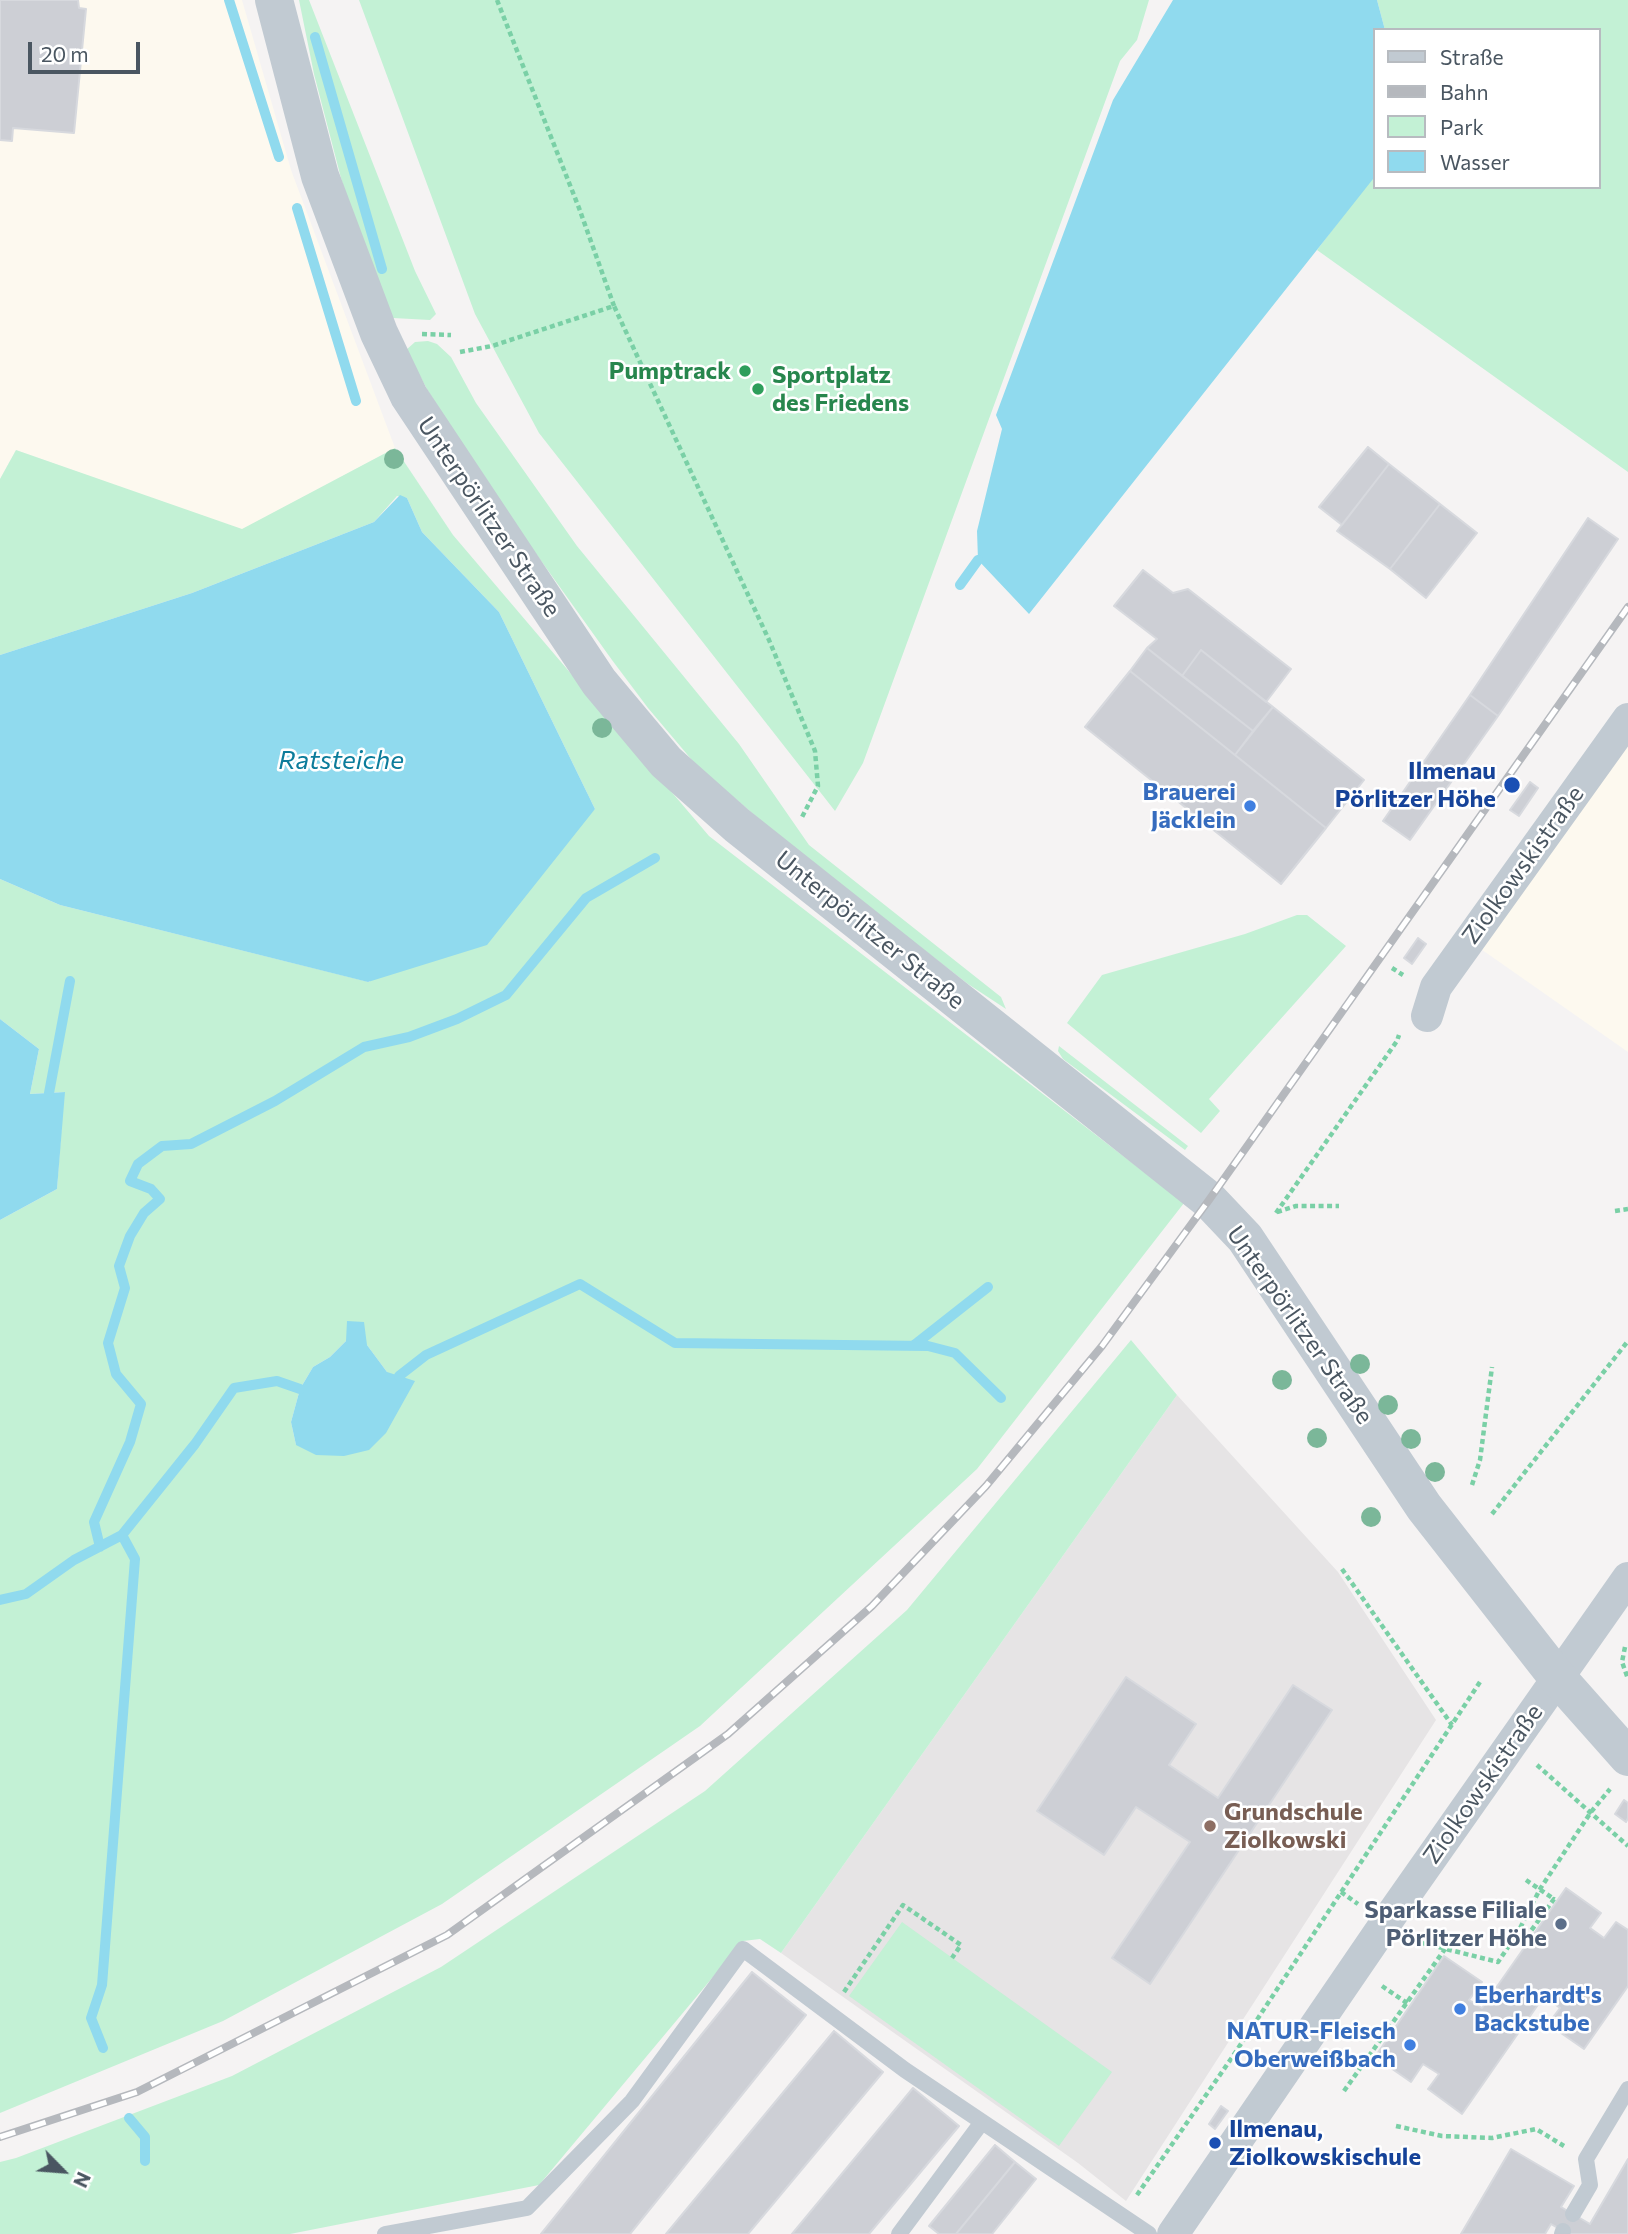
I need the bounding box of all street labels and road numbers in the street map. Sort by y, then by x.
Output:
street label: Unterpörlitzer Straße [411,412,567,622]
street label: Ziolkowskistraße [1456,780,1590,950]
street label: Unterpörlitzer Straße [770,845,970,1015]
street label: Unterpörlitzer Straße [1221,1221,1379,1429]
street label: Ziolkowskistraße [1417,1699,1549,1869]

